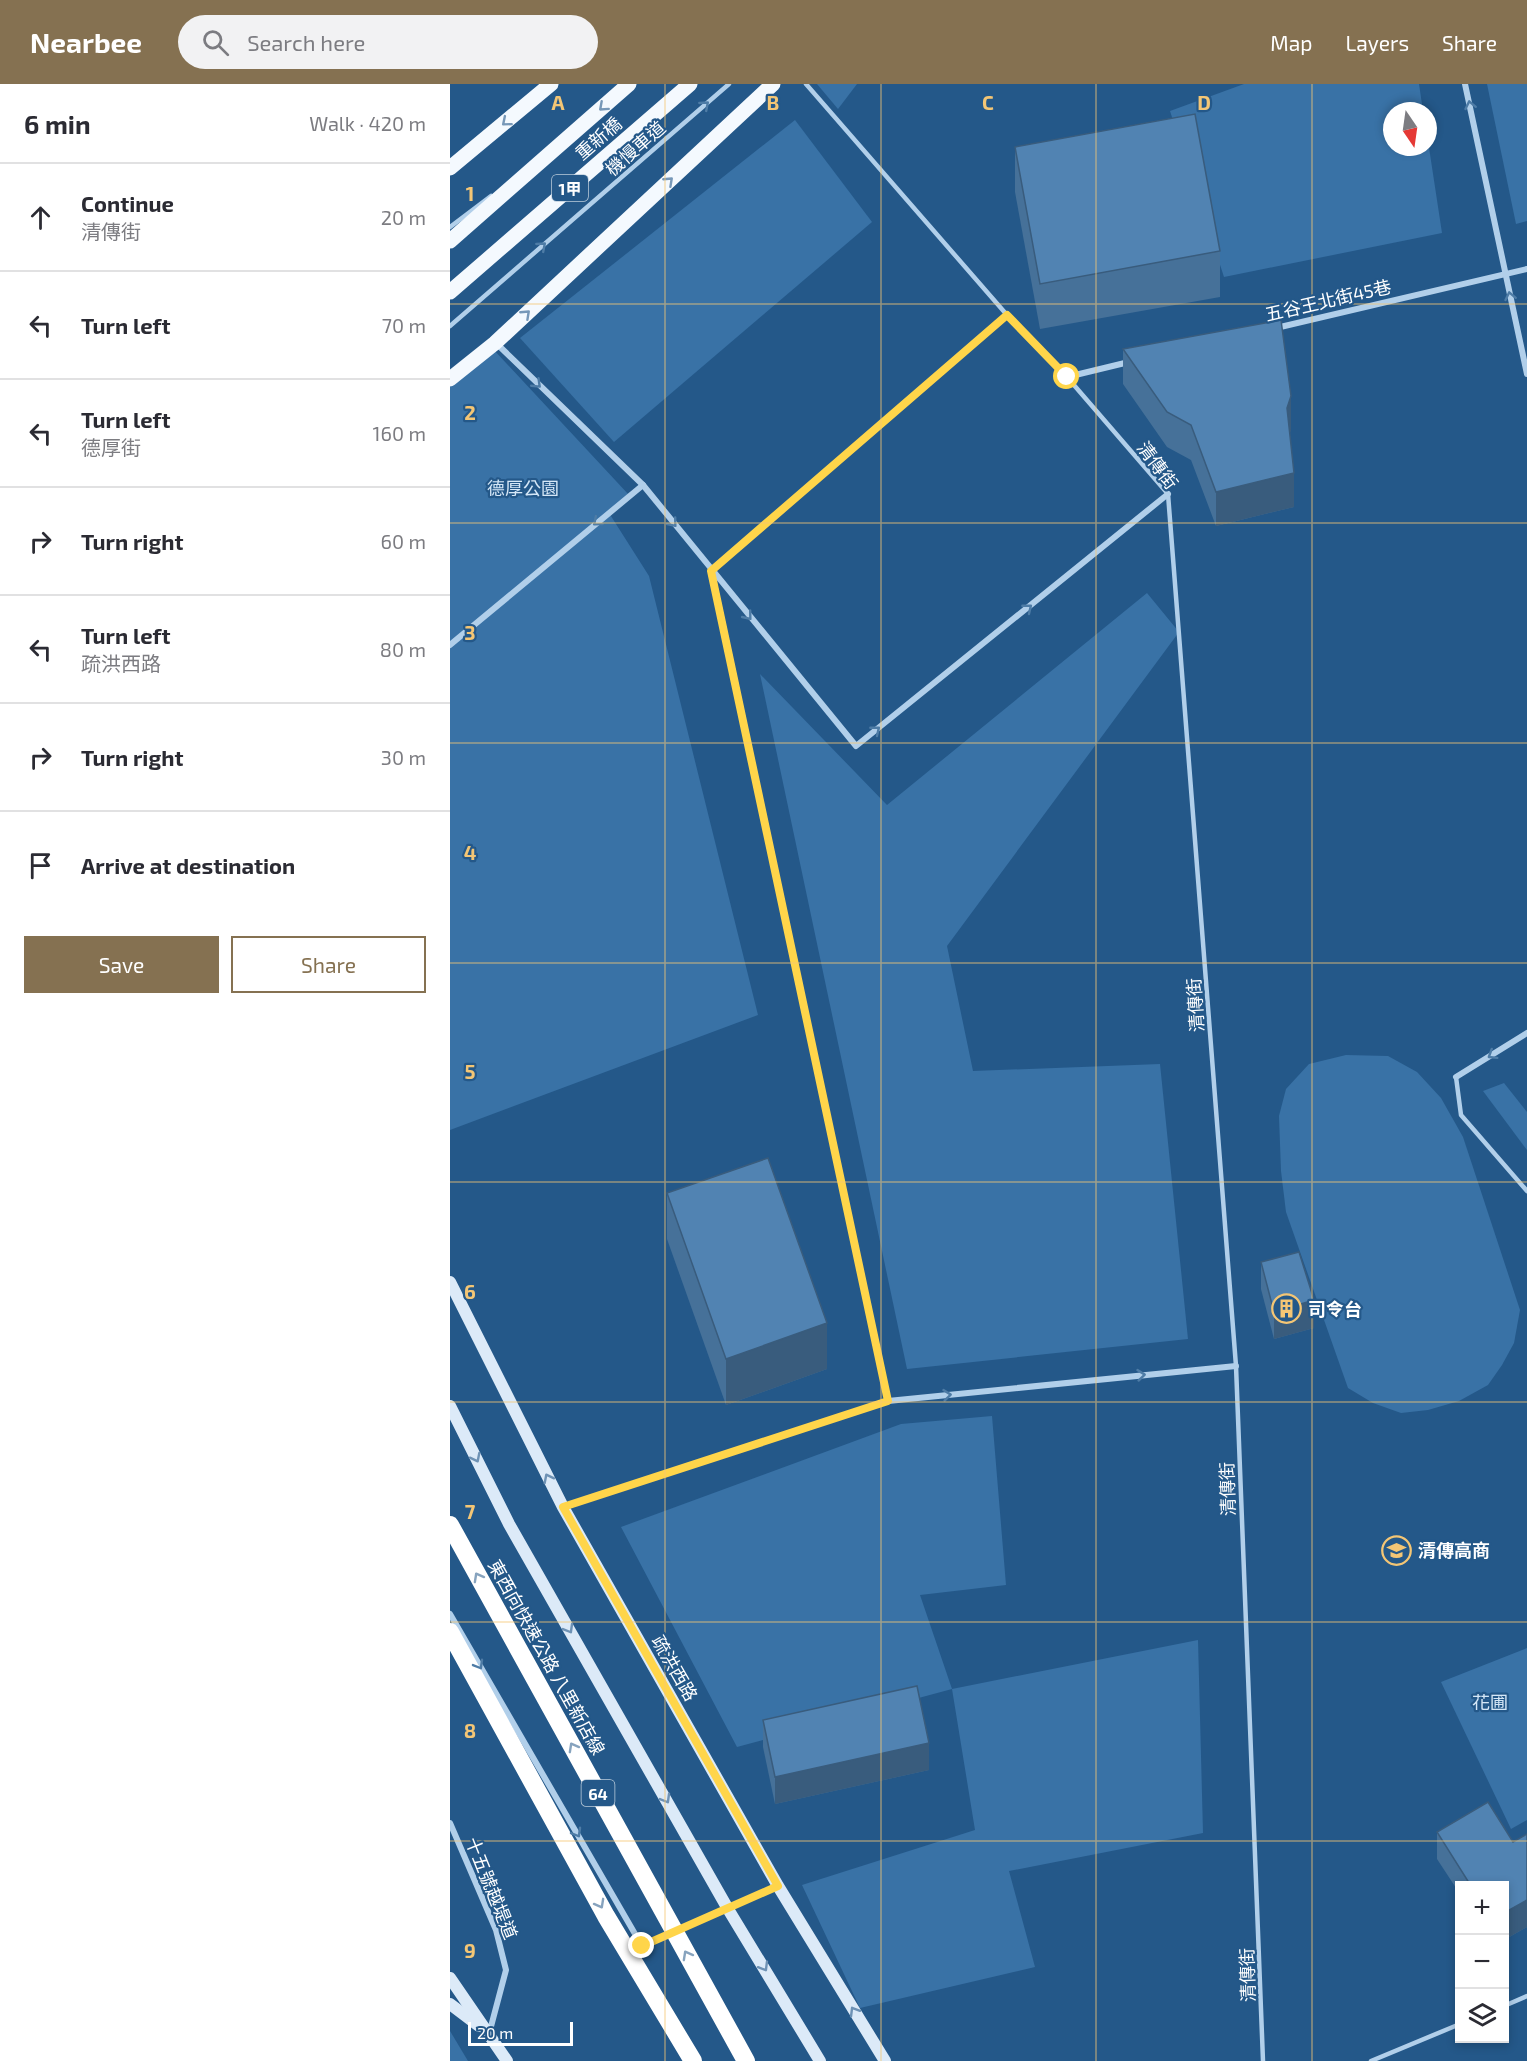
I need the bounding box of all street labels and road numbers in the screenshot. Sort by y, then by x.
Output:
street label: 重新橋 [570,112,626,164]
street label: 機慢車道 [601,116,669,180]
road number: 1甲 [552,175,588,201]
street label: 五谷王北街45巷 [1263,275,1393,325]
street label: 清傳街 [1133,437,1183,493]
street label: 清傳街 [1182,977,1208,1033]
street label: 清傳街 [1215,1462,1239,1516]
street label: 東西向快速公路 八里新店線 [484,1555,610,1759]
street label: 疏洪西路 [647,1631,703,1705]
road number: 64 [582,1780,614,1806]
street label: 十五號越堤道 [462,1834,522,1942]
street label: 清傳街 [1235,1948,1259,2002]

